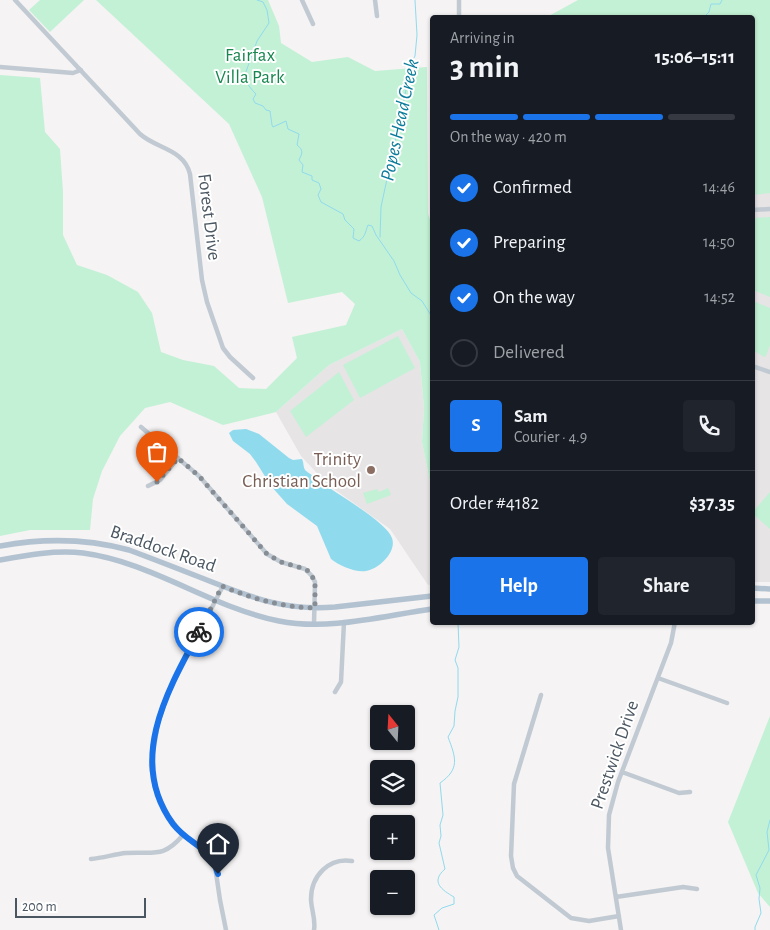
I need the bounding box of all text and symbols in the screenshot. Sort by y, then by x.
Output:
text: Arriving in [450,30,515,46]
park label: Fairfax Villa Park [215,46,285,87]
text: 15:06–15:11 [655,48,735,67]
text: 3 min [450,51,520,83]
water label: Popes Head Creek [377,57,423,183]
text: On the way · 420 m [450,129,567,145]
street label: Forest Drive [194,173,224,261]
icon: check [450,174,478,202]
text: Confirmed [493,178,572,197]
text: 14:46 [703,179,735,195]
icon: check [450,229,478,257]
text: Preparing [493,233,566,252]
text: 14:50 [703,234,735,250]
icon: check [450,284,478,312]
text: On the way [493,288,575,307]
text: 14:52 [704,289,735,305]
text: Delivered [493,343,565,362]
button: phone [683,400,735,452]
text: Sam [514,407,548,426]
text: S [471,416,481,435]
text: Courier · 4.9 [514,429,587,445]
pin [136,431,178,482]
icon: bag [143,438,171,466]
place label: Trinity Christian School [242,450,361,491]
marker: Trinity Christian School [365,464,377,476]
text: Order #4182 [450,494,539,513]
text: $37.35 [689,494,735,513]
street label: Braddock Road [108,522,219,576]
button: Help [450,557,588,615]
button: Share [598,557,735,615]
courier [174,607,224,657]
icon: bike [185,618,213,646]
street label: Prestwick Drive [588,698,642,812]
north arrow [370,705,415,750]
map controls [370,705,415,915]
button: layers [370,760,415,805]
button: + [370,815,415,860]
pin [197,823,239,874]
icon: home [204,830,232,858]
button: − [370,870,415,915]
scale bar [15,895,146,918]
text: 200 m [22,900,57,914]

